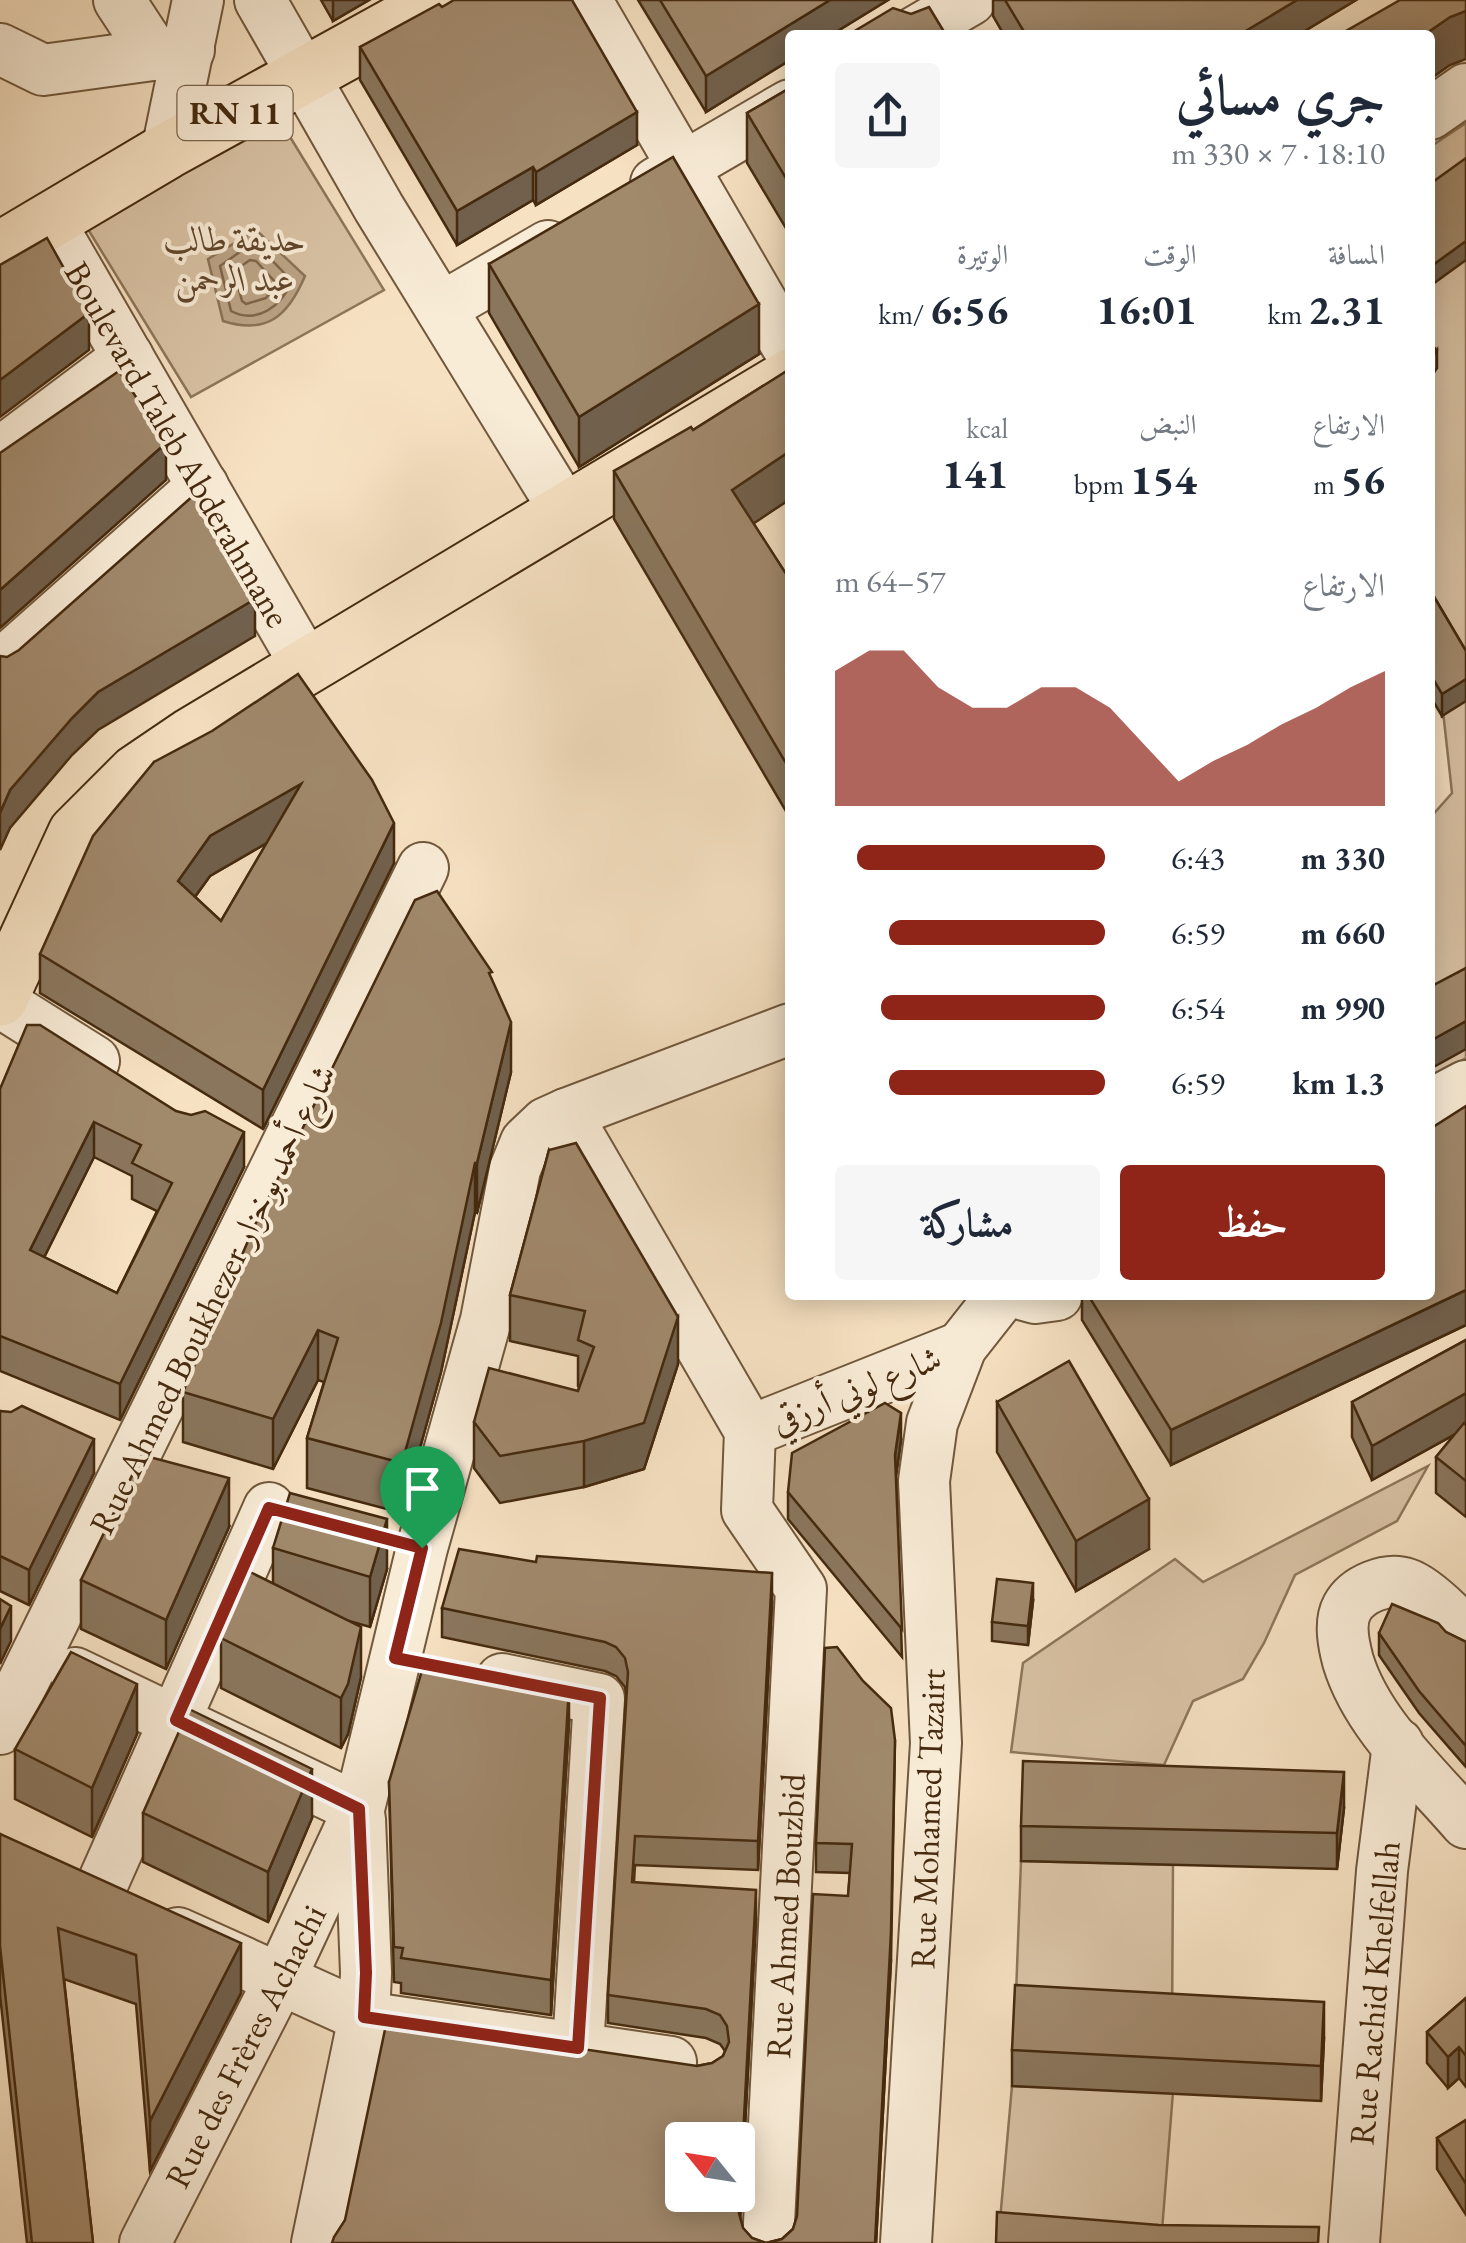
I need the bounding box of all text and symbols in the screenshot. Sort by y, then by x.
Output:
text: جري مسائي [1176,59,1385,130]
button: share [835,63,940,168]
road number: RN 11 [178,86,292,140]
text: 18:10 · 7 × 330 m [1172,132,1385,174]
park label: حديقة طالب عبد الرحمن [164,216,306,303]
text: الوتيرة [957,236,1008,272]
text: الوقت [1143,236,1197,272]
text: المسافة [1328,236,1385,272]
street label: Boulevard Taleb Abderahmane [55,253,301,635]
text: 6:56 [930,282,1008,337]
text: 16:01 [1096,282,1197,337]
text: 2.31 [1308,282,1385,337]
text: /km [878,296,930,332]
text: km [1267,296,1308,332]
text: النبض [1139,406,1197,442]
text: الارتفاع [1312,406,1385,442]
text: kcal [966,410,1008,446]
text: 141 [942,446,1008,501]
text: 154 [1130,452,1197,507]
text: 56 [1341,452,1385,507]
text: bpm [1074,466,1130,502]
text: m [1313,466,1341,502]
text: 57–64 m [835,560,945,602]
text: الارتفاع [1302,564,1385,606]
text: 6:43 [1171,837,1225,879]
text: 330 m [1301,837,1385,879]
text: 6:59 [1171,912,1225,954]
text: 660 m [1301,912,1385,954]
text: 6:54 [1171,987,1225,1029]
text: 990 m [1301,987,1385,1029]
street label: Rue Ahmed Boukhezer شارع أحمد بوخزار [77,1056,352,1544]
text: 6:59 [1171,1062,1225,1104]
text: 1.3 km [1292,1062,1385,1104]
button: مشاركة [835,1165,1100,1280]
button: حفظ [1120,1165,1385,1280]
street label: شارع لوني أرزقي [764,1334,950,1450]
pin [380,1446,465,1549]
icon: arrive [395,1461,450,1516]
street label: Rue Mohamed Tazairt [899,1668,955,1970]
street label: Rue Ahmed Bouzbid [755,1772,815,2060]
street label: Rue Rachid Khelfellah [1338,1839,1410,2147]
street label: Rue des Frères Achachi [154,1897,336,2195]
north arrow [665,2122,755,2212]
map controls [665,2122,755,2212]

